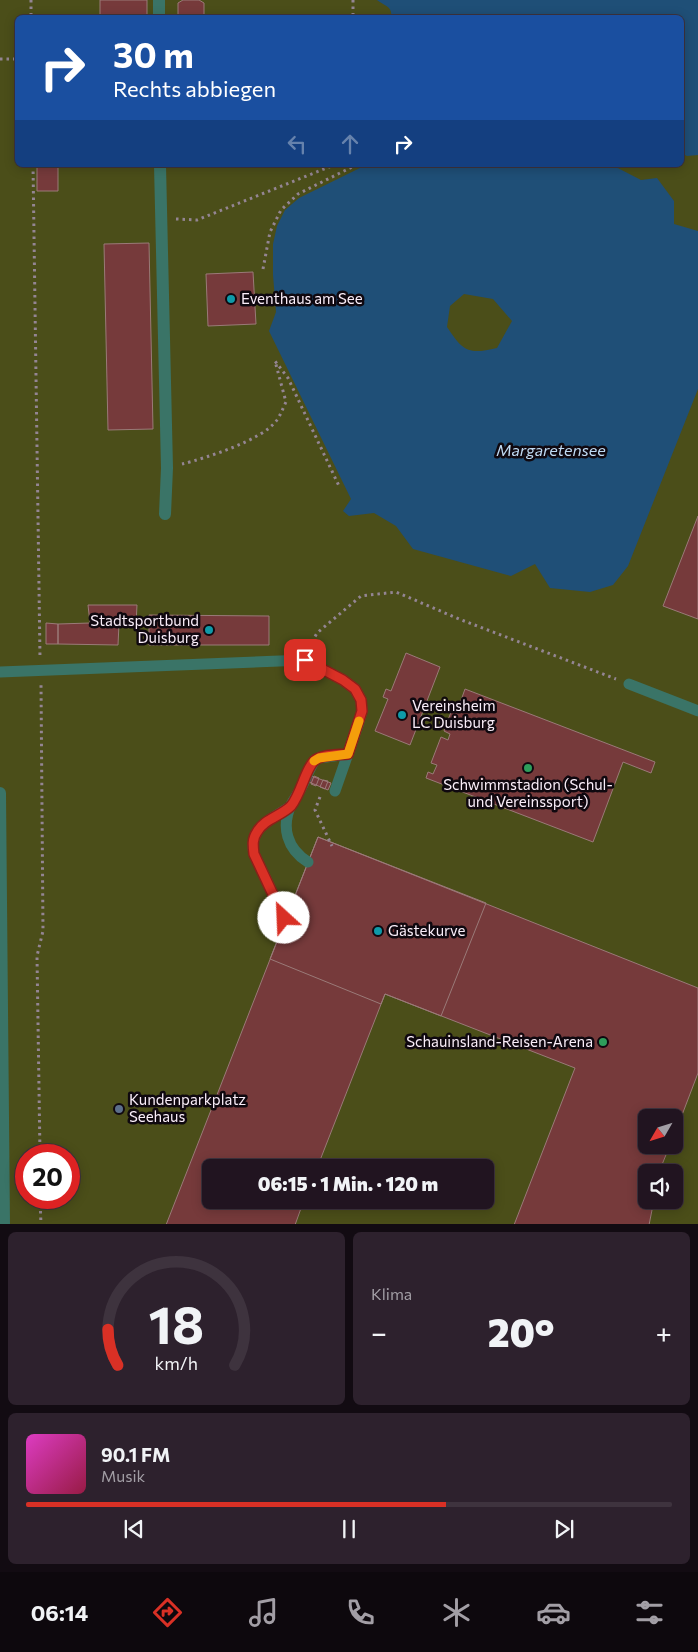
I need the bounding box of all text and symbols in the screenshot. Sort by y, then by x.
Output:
text: 30 m [113,32,194,75]
icon: right [30,35,95,100]
text: Rechts abbiegen [113,75,276,102]
icon: left [283,130,311,158]
icon: ahead [336,130,364,158]
icon: right [389,130,417,158]
place label: Eventhaus am See [241,289,363,307]
marker: Eventhaus am See [225,293,237,305]
water label: Margaretensee [496,440,606,459]
place label: Stadtsportbund Duisburg [90,611,199,646]
marker: Stadtsportbund Duisburg [203,624,215,636]
pin [284,639,326,681]
icon: arrive [291,646,319,674]
place label: Vereinsheim LC Duisburg [412,696,496,731]
marker: Vereinsheim LC Duisburg [396,709,408,721]
marker: Schwimmstadion (Schul- und Vereinssport) [522,762,534,774]
place label: Schwimmstadion (Schul- und Vereinssport) [443,775,613,810]
position arrow [257,891,309,943]
place label: Gästekurve [388,921,465,939]
marker: Gästekurve [372,925,384,937]
place label: Schauinsland-Reisen-Arena [406,1032,593,1050]
marker: Schauinsland-Reisen-Arena [597,1036,609,1048]
place label: Kundenparkplatz Seehaus [129,1090,246,1125]
marker: Kundenparkplatz Seehaus [113,1103,125,1115]
north arrow [638,1109,682,1154]
map controls [638,1109,683,1209]
speed limit sign: 20 [15,1144,80,1209]
button: sound [638,1164,683,1209]
text: 06:15 · 1 Min. · 120 m [258,1172,438,1195]
text: Klima [371,1284,412,1303]
text: 18 [149,1291,204,1355]
text: 20° [488,1308,555,1355]
text: − [371,1315,387,1349]
text: + [656,1315,672,1349]
text: km/h [155,1352,198,1374]
text: 90.1 FM [101,1443,170,1466]
text: Musik [101,1466,145,1485]
icon: previous [120,1515,148,1543]
icon: pause [335,1515,363,1543]
icon: next [550,1515,578,1543]
icon: directions [150,1595,185,1630]
icon: music [246,1595,281,1630]
icon: phone [343,1595,378,1630]
icon: climate [439,1595,474,1630]
icon: car [536,1595,571,1630]
icon: filters [632,1595,667,1630]
text: 06:14 [31,1599,88,1626]

